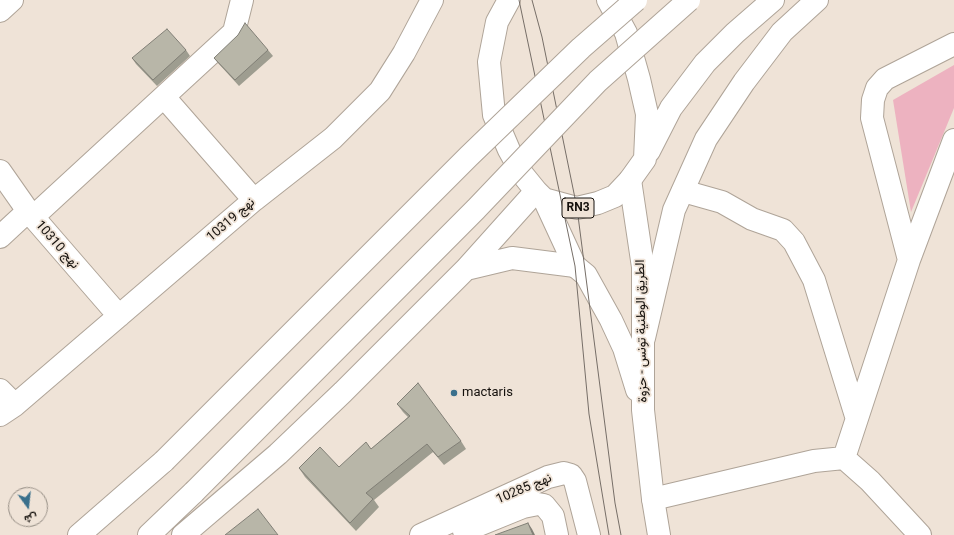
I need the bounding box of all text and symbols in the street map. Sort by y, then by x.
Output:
street label: نهج 10319 [204,195,258,245]
road number: RN3 [562,198,594,218]
street label: نهج 10310 [32,218,82,272]
street label: الطريق الوطنية تونس - حزوة [633,259,651,403]
place label: mactaris [462,385,513,401]
marker: mactaris [449,388,459,398]
street label: نهج 10285 [494,470,554,508]
north arrow [8,487,48,527]
text: ش [23,510,39,526]

